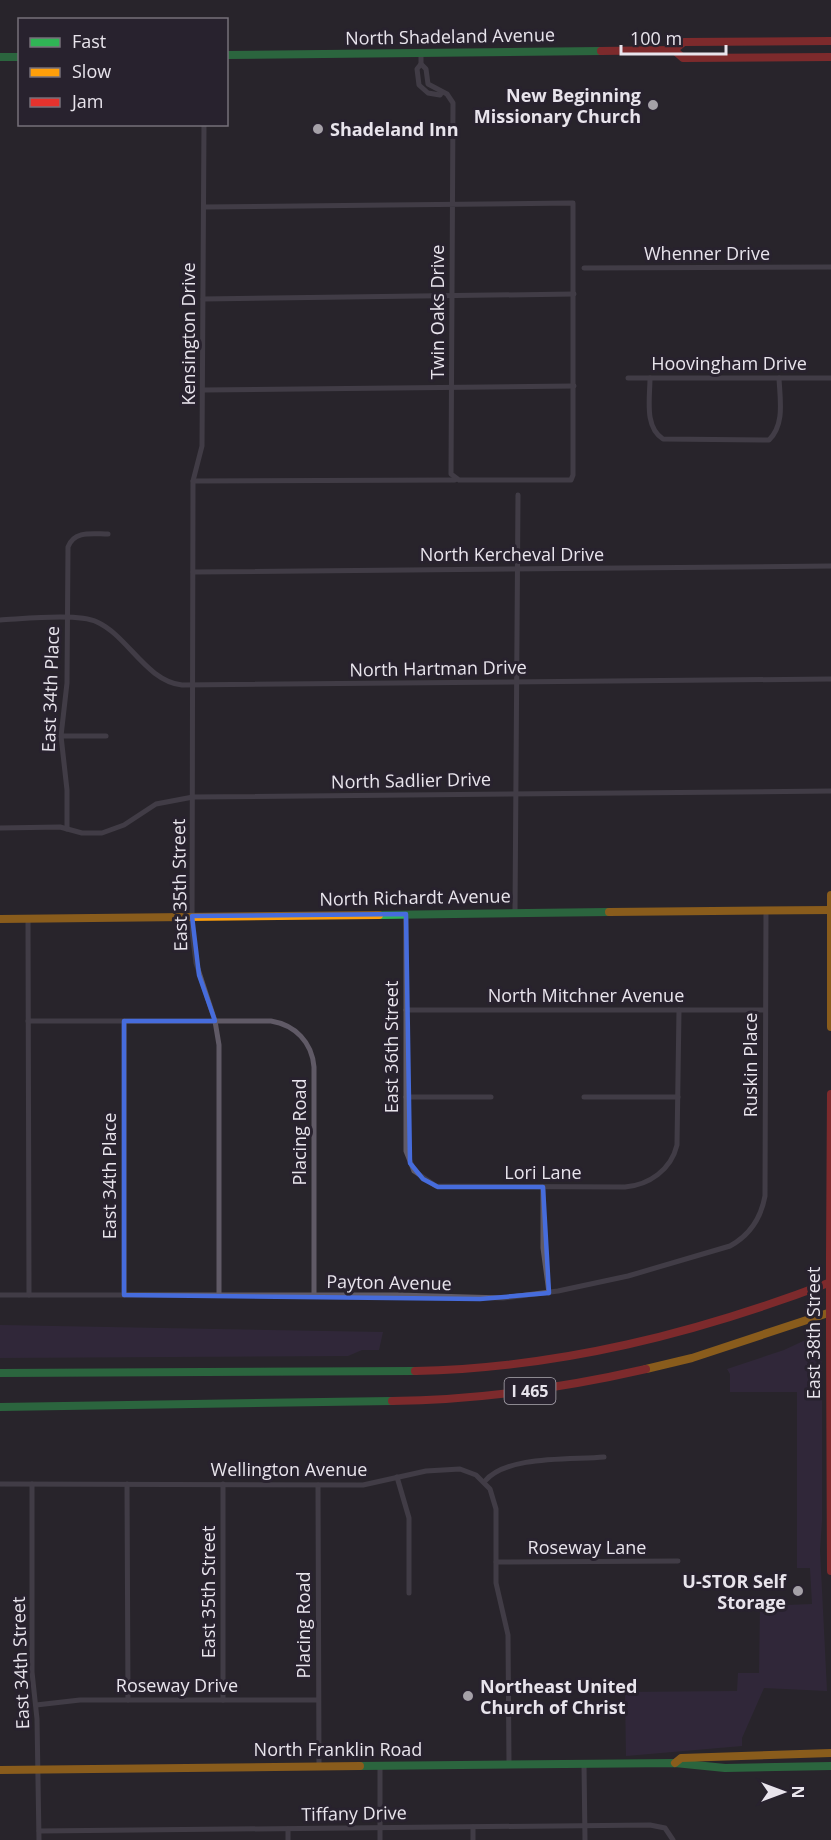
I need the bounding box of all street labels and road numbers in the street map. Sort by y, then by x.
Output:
street label: North Shadeland Avenue [345,22,555,50]
street label: Whenner Drive [644,241,770,265]
street label: Twin Oaks Drive [425,245,449,379]
street label: Kensington Drive [176,262,200,406]
street label: Hoovingham Drive [651,351,807,375]
street label: North Kercheval Drive [420,542,604,566]
street label: East 34th Place [36,625,64,753]
street label: North Hartman Drive [349,654,527,682]
street label: North Sadlier Drive [331,767,491,793]
street label: East 35th Street [166,818,192,952]
street label: North Richardt Avenue [319,883,511,911]
street label: East 36th Street [379,981,403,1113]
street label: North Mitchner Avenue [488,983,684,1007]
street label: Ruskin Place [738,1013,762,1117]
street label: Placing Road [287,1079,311,1185]
street label: East 34th Place [97,1113,121,1239]
street label: Lori Lane [504,1160,582,1184]
street label: East 38th Street [801,1267,825,1399]
street label: Payton Avenue [326,1269,452,1295]
road number: I 465 [504,1378,556,1404]
street label: Wellington Avenue [211,1457,367,1481]
street label: East 35th Street [196,1526,220,1658]
street label: Roseway Lane [528,1535,646,1559]
street label: Placing Road [291,1572,315,1678]
street label: East 34th Street [6,1596,34,1730]
street label: Roseway Drive [116,1673,238,1697]
street label: North Franklin Road [254,1737,422,1761]
street label: Tiffany Drive [301,1800,407,1826]

